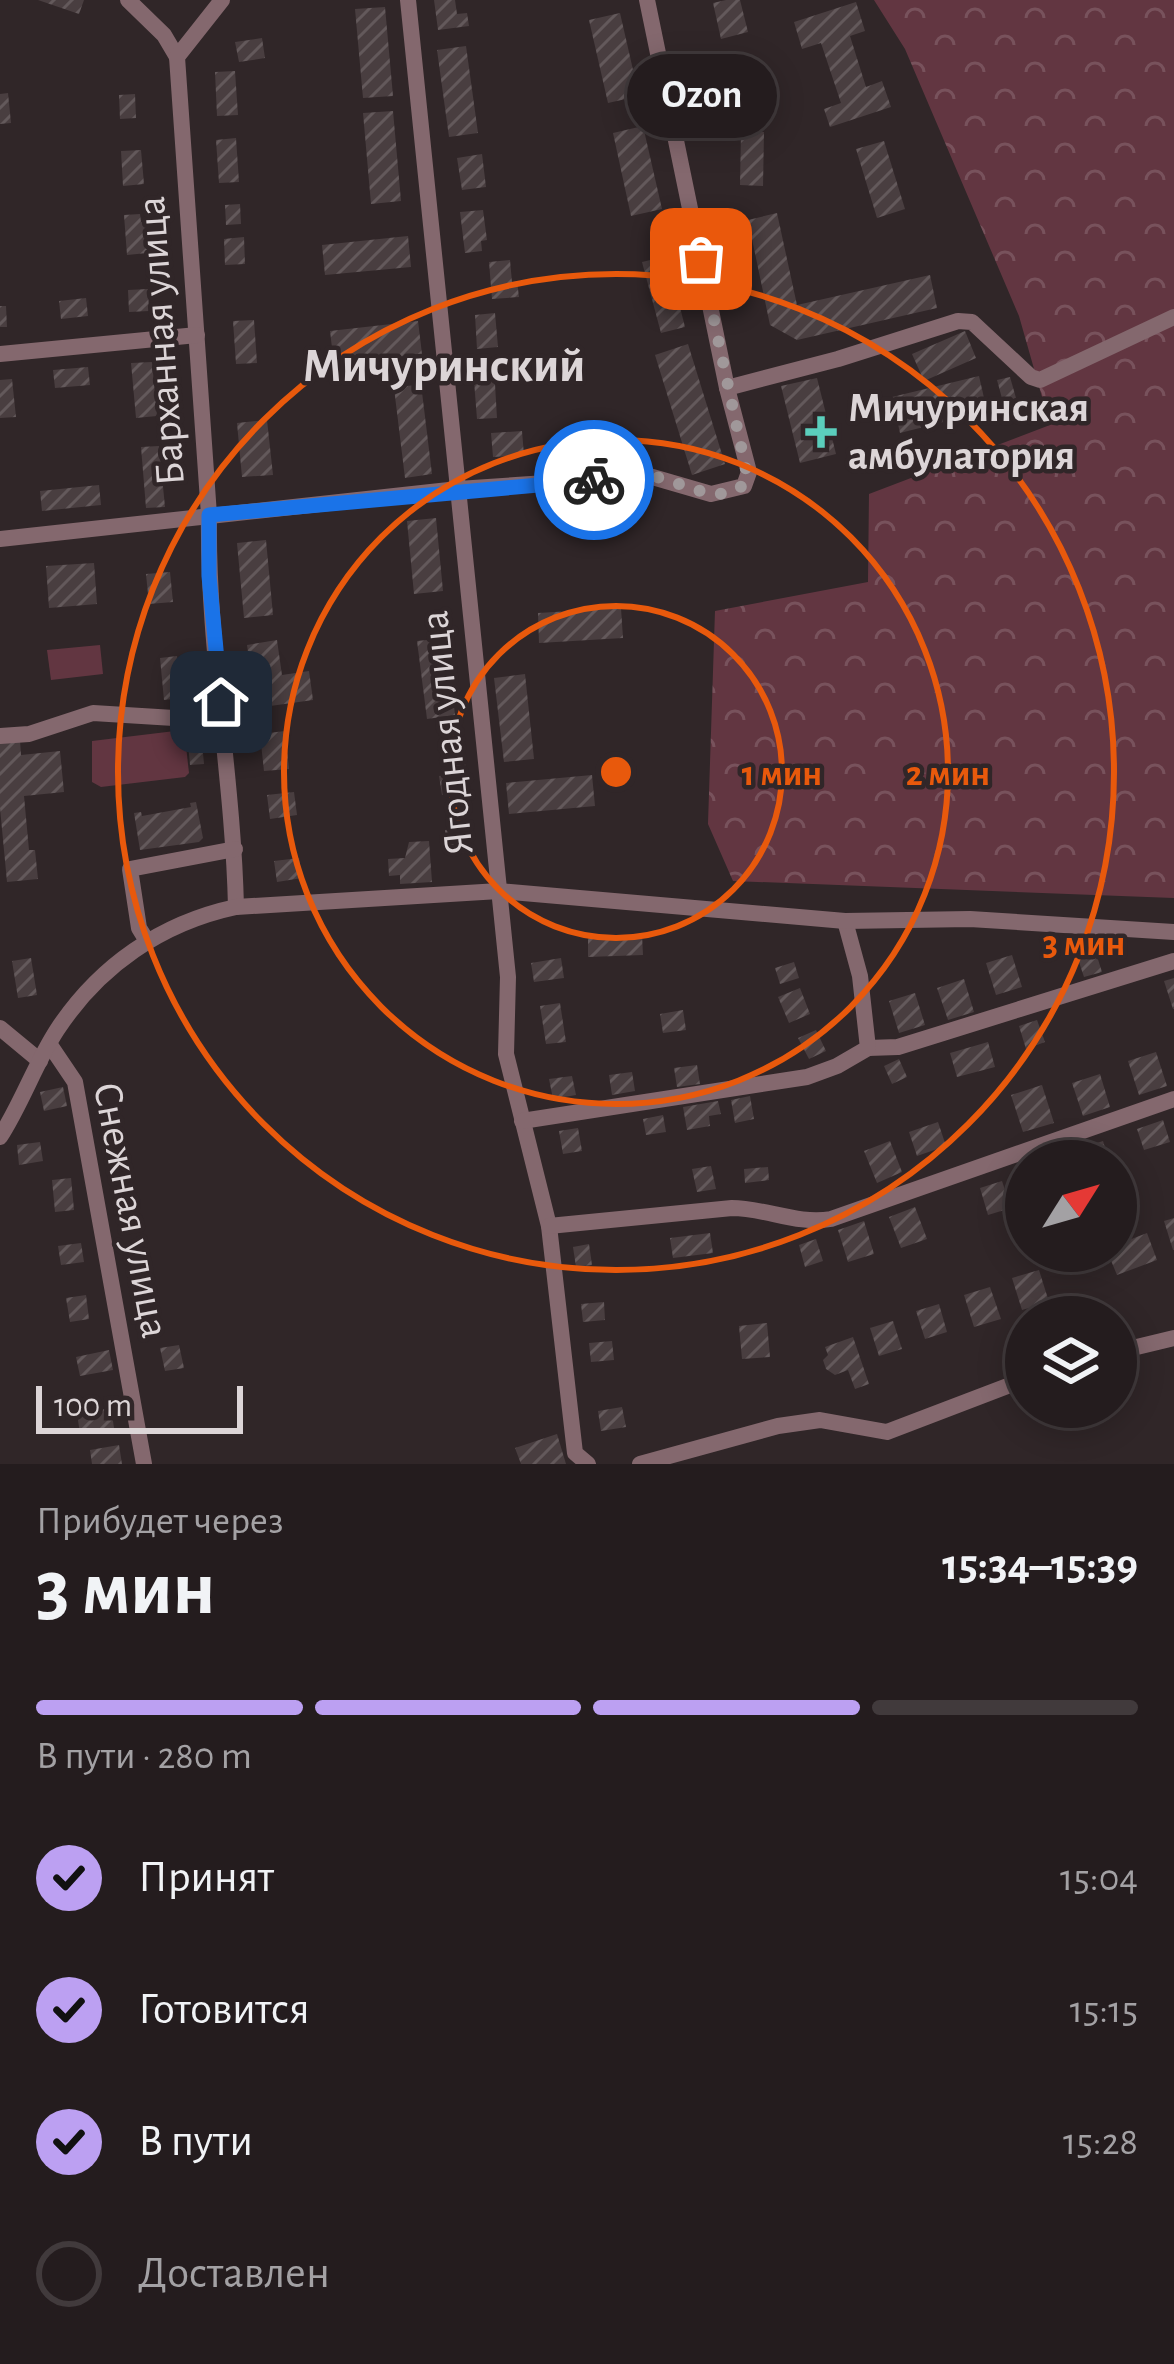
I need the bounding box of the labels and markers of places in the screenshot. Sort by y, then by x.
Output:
callout: Ozon [626,55,776,139]
pin [650,208,752,310]
place label: Мичуринская амбулатория [848,387,1089,477]
marker: Мичуринская амбулатория [805,416,837,448]
pin [170,651,272,753]
centre of rings [595,751,637,793]

